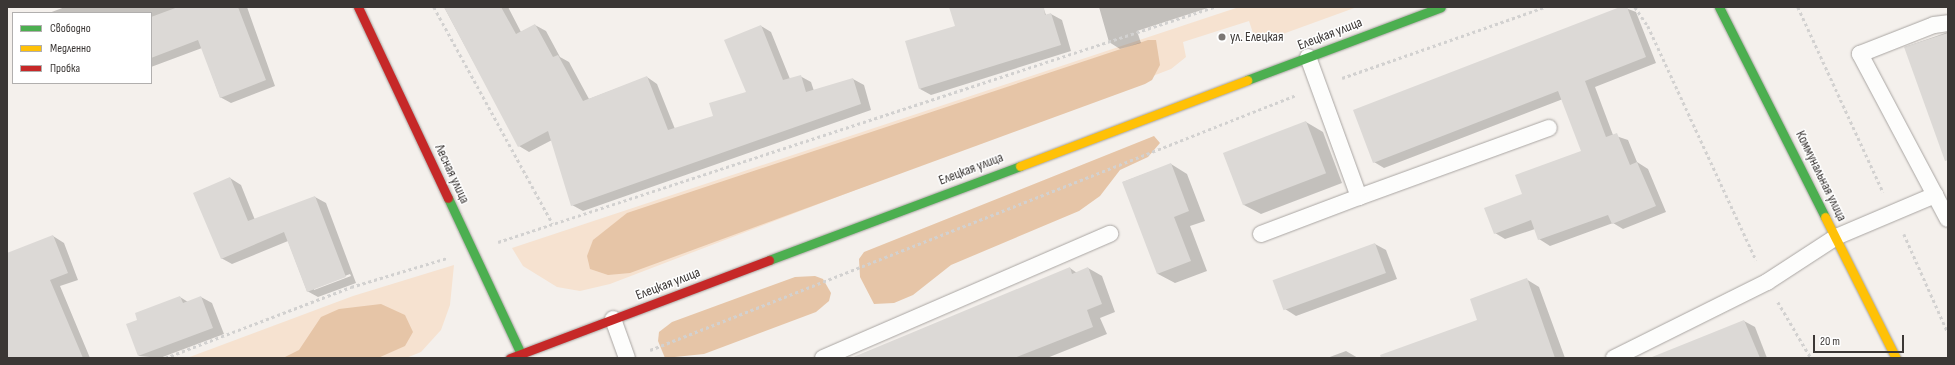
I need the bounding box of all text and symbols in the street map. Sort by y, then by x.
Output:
legend [12,12,152,84]
street label: Елецкая улица [1295,14,1365,54]
text: Свободно [50,21,91,36]
place label: ул. Елецкая [1230,29,1283,45]
marker: ул. Елецкая [1217,32,1227,42]
text: Медленно [50,41,91,56]
text: Пробка [50,61,80,76]
street label: Коммунальная улица [1792,128,1850,224]
street label: Лесная улица [431,142,473,206]
street label: Елецкая улица [936,149,1006,189]
street label: Елецкая улица [633,264,703,304]
scale bar [1815,327,1906,353]
text: 20 m [1820,334,1840,349]

